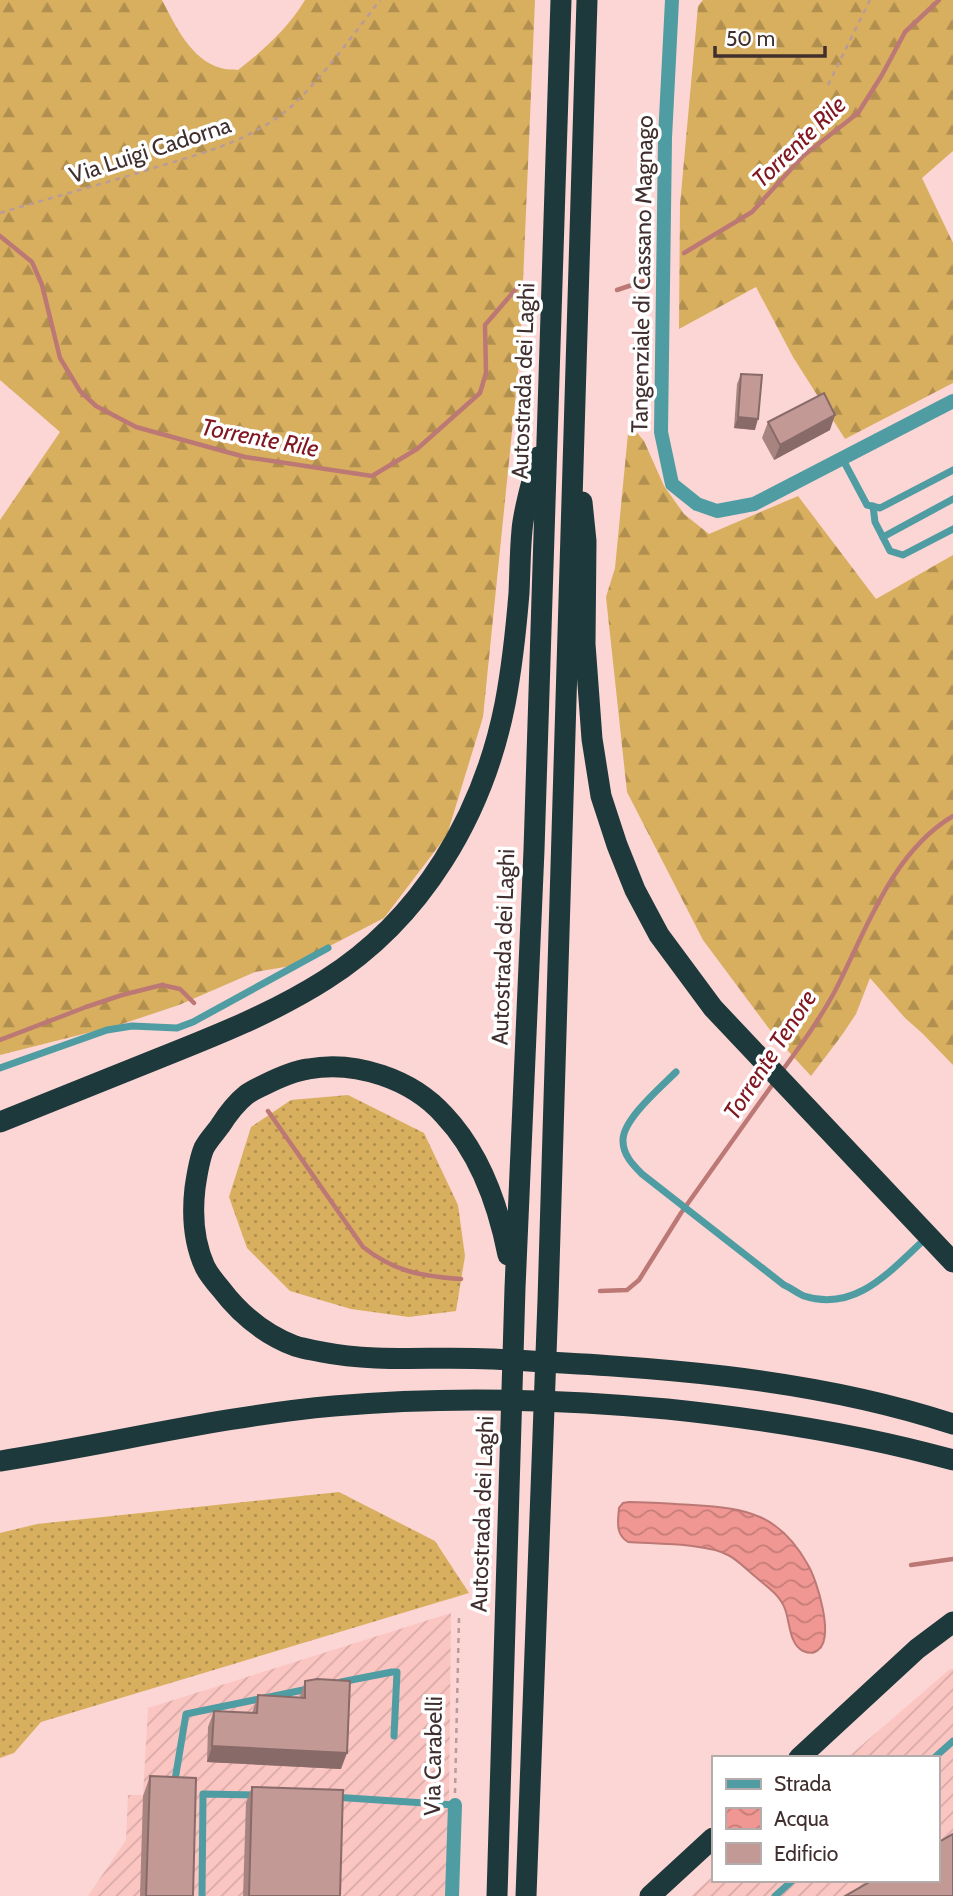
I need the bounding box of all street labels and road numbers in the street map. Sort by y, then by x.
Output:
street label: Via Luigi Cadorna [66,111,234,189]
street label: Tangenziale di Cassano Magnago [625,115,659,433]
street label: Autostrada dei Laghi [506,282,540,480]
street label: Autostrada dei Laghi [486,848,520,1046]
street label: Autostrada dei Laghi [465,1415,499,1613]
street label: Via Carabelli [418,1696,448,1816]

